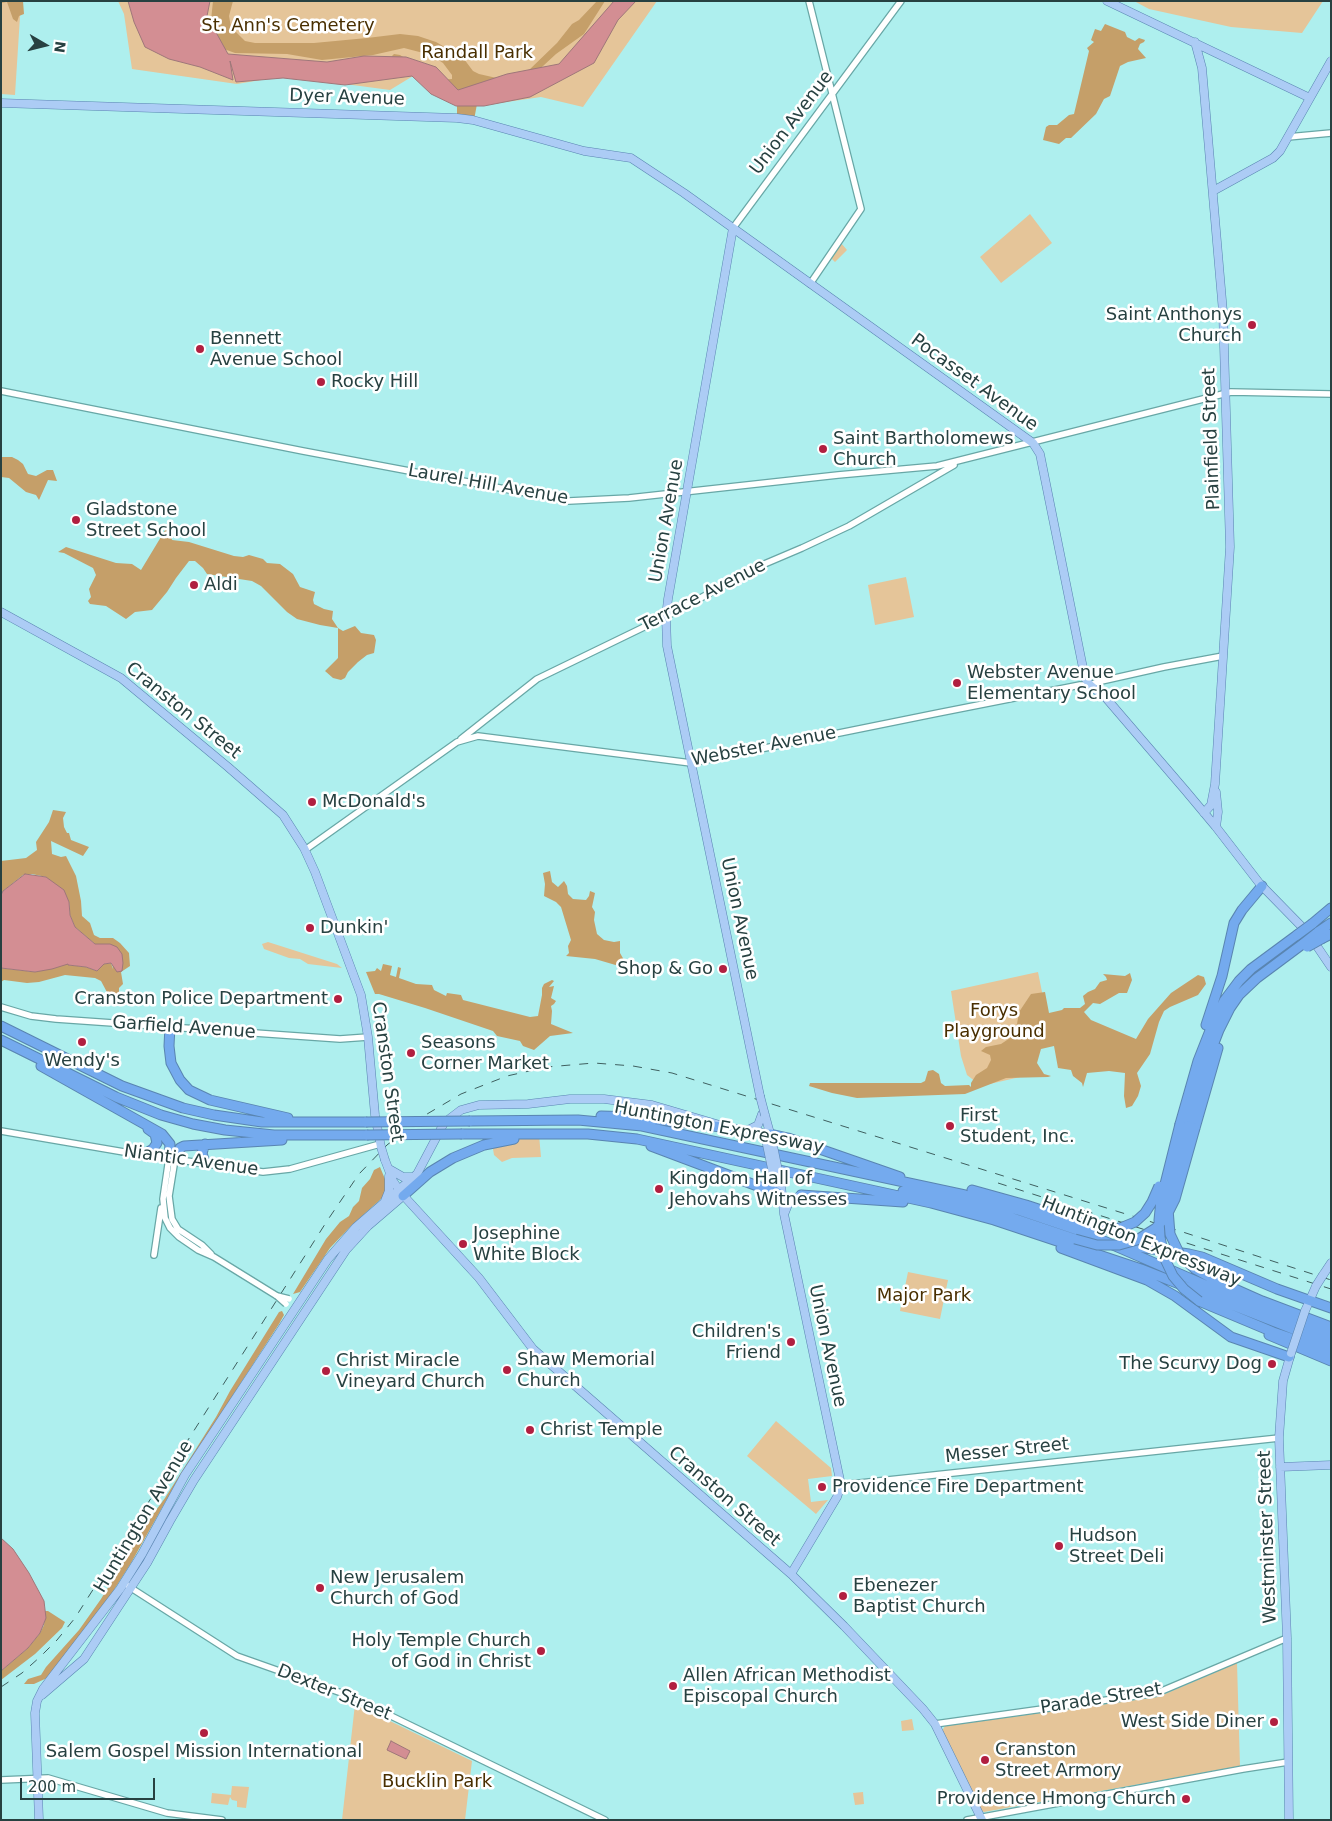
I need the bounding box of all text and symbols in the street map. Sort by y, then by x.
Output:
park label: St. Ann's Cemetery [201,15,375,37]
north arrow [20,20,70,70]
text: N [51,40,69,54]
park label: Randall Park [421,42,533,64]
street label: Union Avenue [746,67,838,179]
street label: Dyer Avenue [289,85,405,111]
place label: Saint Anthonys Church [1106,304,1242,346]
marker: Saint Anthonys Church [1246,319,1258,331]
place label: Bennett Avenue School [210,328,342,370]
street label: Pocasset Avenue [906,330,1042,436]
marker: Bennett Avenue School [194,343,206,355]
street label: Plainfield Street [1199,367,1225,511]
place label: Rocky Hill [331,371,418,393]
marker: Rocky Hill [315,376,327,388]
place label: Saint Bartholomews Church [833,428,1014,470]
marker: Saint Bartholomews Church [817,443,829,455]
street label: Union Avenue [646,458,688,584]
street label: Laurel Hill Avenue [406,460,570,510]
place label: Gladstone Street School [86,499,206,542]
marker: Gladstone Street School [70,514,82,526]
street label: Terrace Avenue [637,555,769,637]
place label: Aldi [204,574,238,596]
marker: Aldi [188,579,200,591]
street label: Cranston Street [121,658,245,764]
place label: Webster Avenue Elementary School [967,662,1136,704]
marker: Webster Avenue Elementary School [951,677,963,689]
street label: Webster Avenue [690,722,838,772]
place label: McDonald's [322,791,425,813]
marker: McDonald's [306,796,318,808]
street label: Union Avenue [715,856,763,982]
place label: Dunkin' [320,917,388,939]
marker: Dunkin' [304,922,316,934]
place label: Shop & Go [617,958,713,980]
marker: Shop & Go [717,963,729,975]
place label: Cranston Police Department [74,988,328,1010]
marker: Cranston Police Department [332,993,344,1005]
street label: Cranston Street [366,1000,408,1144]
park label: Forys Playground [943,1000,1045,1042]
street label: Garfield Avenue [112,1012,256,1044]
place label: Seasons Corner Market [421,1032,549,1074]
marker: Wendy's [76,1036,88,1048]
marker: Seasons Corner Market [405,1047,417,1059]
place label: Wendy's [44,1050,120,1072]
street label: Huntington Expressway [612,1097,826,1159]
place label: First Student, Inc. [960,1105,1075,1148]
marker: First Student, Inc. [944,1120,956,1132]
street label: Niantic Avenue [122,1141,260,1181]
place label: Kingdom Hall of Jehovahs Witnesses [669,1168,847,1210]
marker: Kingdom Hall of Jehovahs Witnesses [653,1183,665,1195]
street label: Huntington Expressway [1038,1192,1244,1292]
place label: Josephine White Block [473,1223,580,1266]
marker: Josephine White Block [457,1238,469,1250]
street label: Union Avenue [803,1283,851,1409]
park label: Major Park [877,1285,971,1307]
place label: Children's Friend [692,1321,781,1364]
marker: Children's Friend [785,1336,797,1348]
place label: Shaw Memorial Church [517,1349,655,1392]
place label: Christ Miracle Vineyard Church [336,1350,485,1392]
place label: The Scurvy Dog [1119,1353,1262,1375]
marker: The Scurvy Dog [1266,1358,1278,1370]
marker: Shaw Memorial Church [501,1364,513,1376]
marker: Christ Miracle Vineyard Church [320,1365,332,1377]
place label: Christ Temple [540,1419,663,1441]
marker: Christ Temple [524,1424,536,1436]
street label: Messer Street [944,1434,1070,1468]
street label: Huntington Avenue [90,1437,198,1597]
street label: Cranston Street [663,1442,785,1552]
street label: Westminster Street [1254,1450,1282,1624]
place label: Providence Fire Department [832,1476,1084,1498]
marker: Providence Fire Department [816,1481,828,1493]
place label: Hudson Street Deli [1069,1525,1164,1568]
marker: Hudson Street Deli [1053,1540,1065,1552]
place label: New Jerusalem Church of God [330,1567,464,1610]
place label: Ebenezer Baptist Church [853,1575,986,1618]
marker: New Jerusalem Church of God [314,1582,326,1594]
marker: Ebenezer Baptist Church [837,1590,849,1602]
place label: Holy Temple Church of God in Christ [352,1630,531,1672]
marker: Holy Temple Church of God in Christ [535,1645,547,1657]
street label: Dexter Street [274,1660,394,1726]
place label: Allen African Methodist Episcopal Church [683,1665,891,1708]
street label: Parade Street [1039,1679,1163,1719]
marker: Allen African Methodist Episcopal Church [667,1680,679,1692]
place label: West Side Diner [1121,1711,1264,1733]
marker: West Side Diner [1268,1716,1280,1728]
marker: Salem Gospel Mission International [198,1727,210,1739]
place label: Cranston Street Armory [995,1739,1121,1782]
place label: Salem Gospel Mission International [46,1741,362,1763]
marker: Cranston Street Armory [979,1754,991,1766]
scale bar [22,1768,158,1800]
park label: Bucklin Park [382,1771,492,1793]
text: 200 m [28,1778,76,1796]
place label: Providence Hmong Church [937,1788,1176,1810]
marker: Providence Hmong Church [1180,1793,1192,1805]

